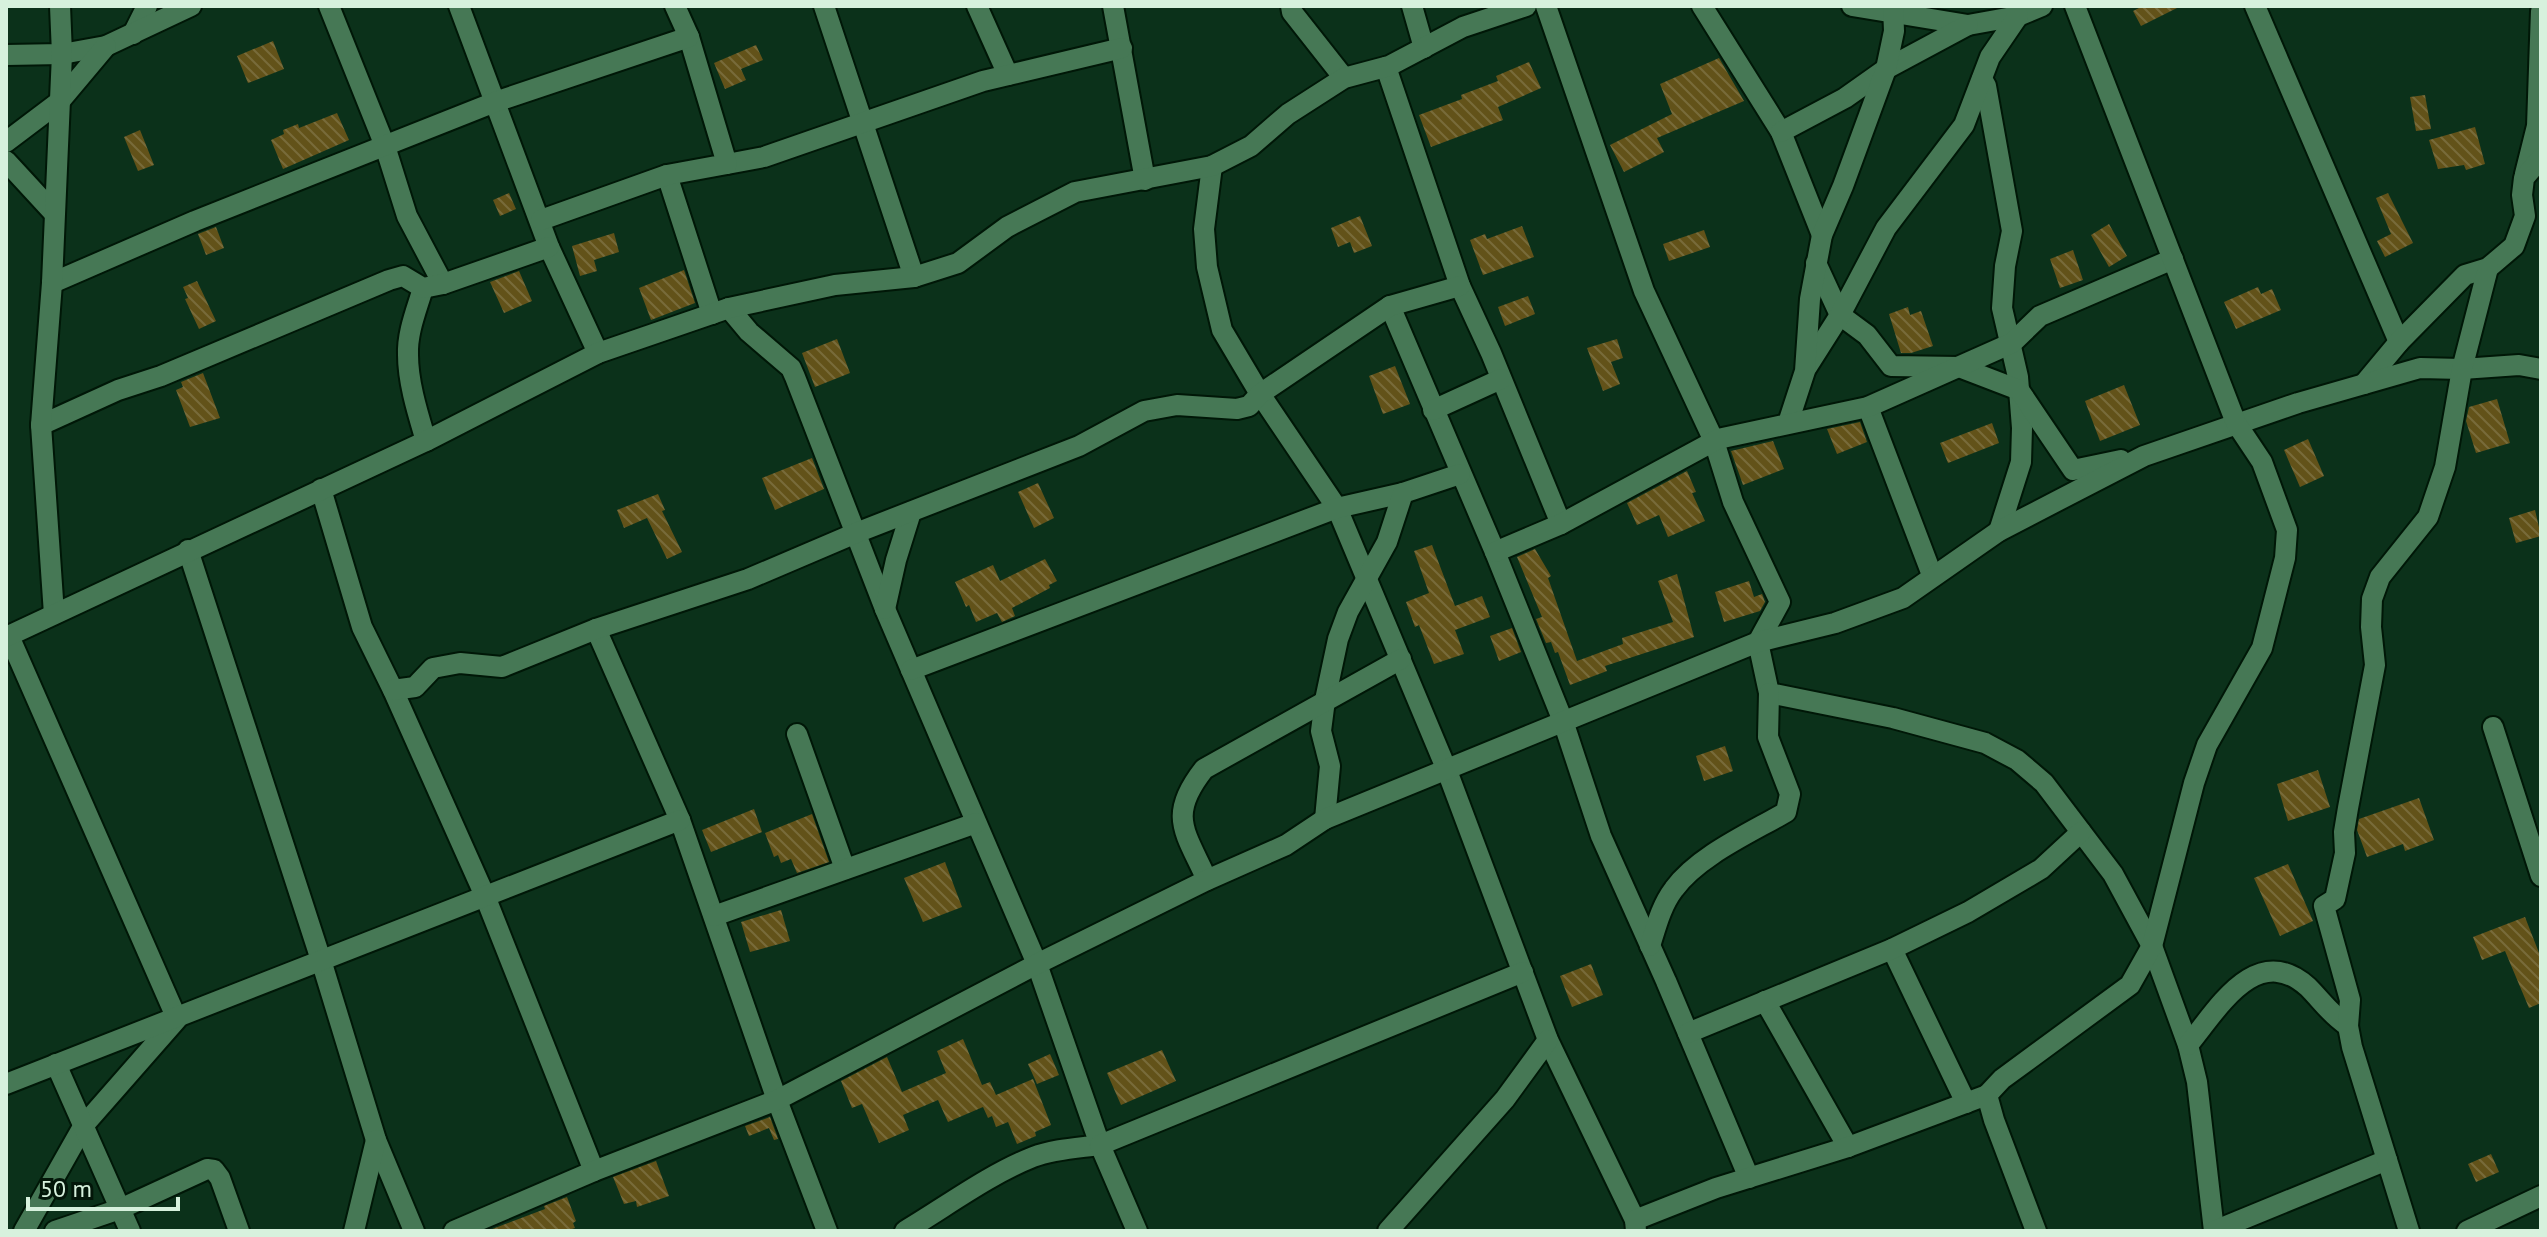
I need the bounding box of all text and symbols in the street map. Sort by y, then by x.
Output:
scale bar [28,1161,178,1211]
text: 50 m [40,1173,92,1204]

